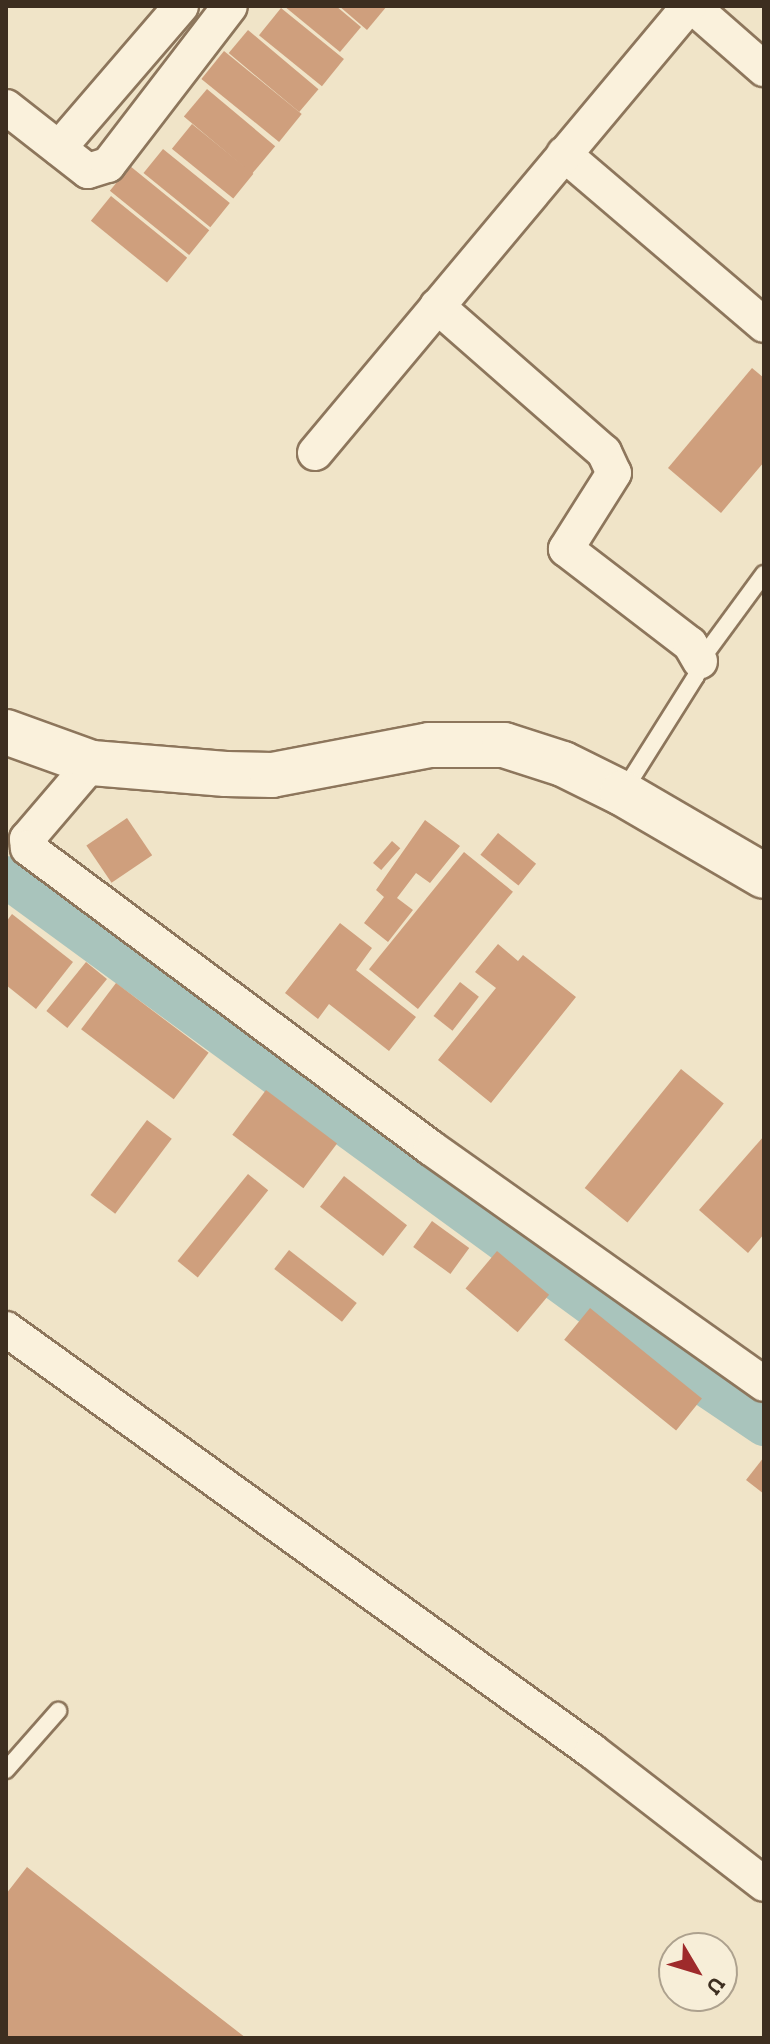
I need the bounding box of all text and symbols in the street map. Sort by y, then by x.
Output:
north arrow [658,1932,738,2012]
text: U [700,1971,731,2000]

